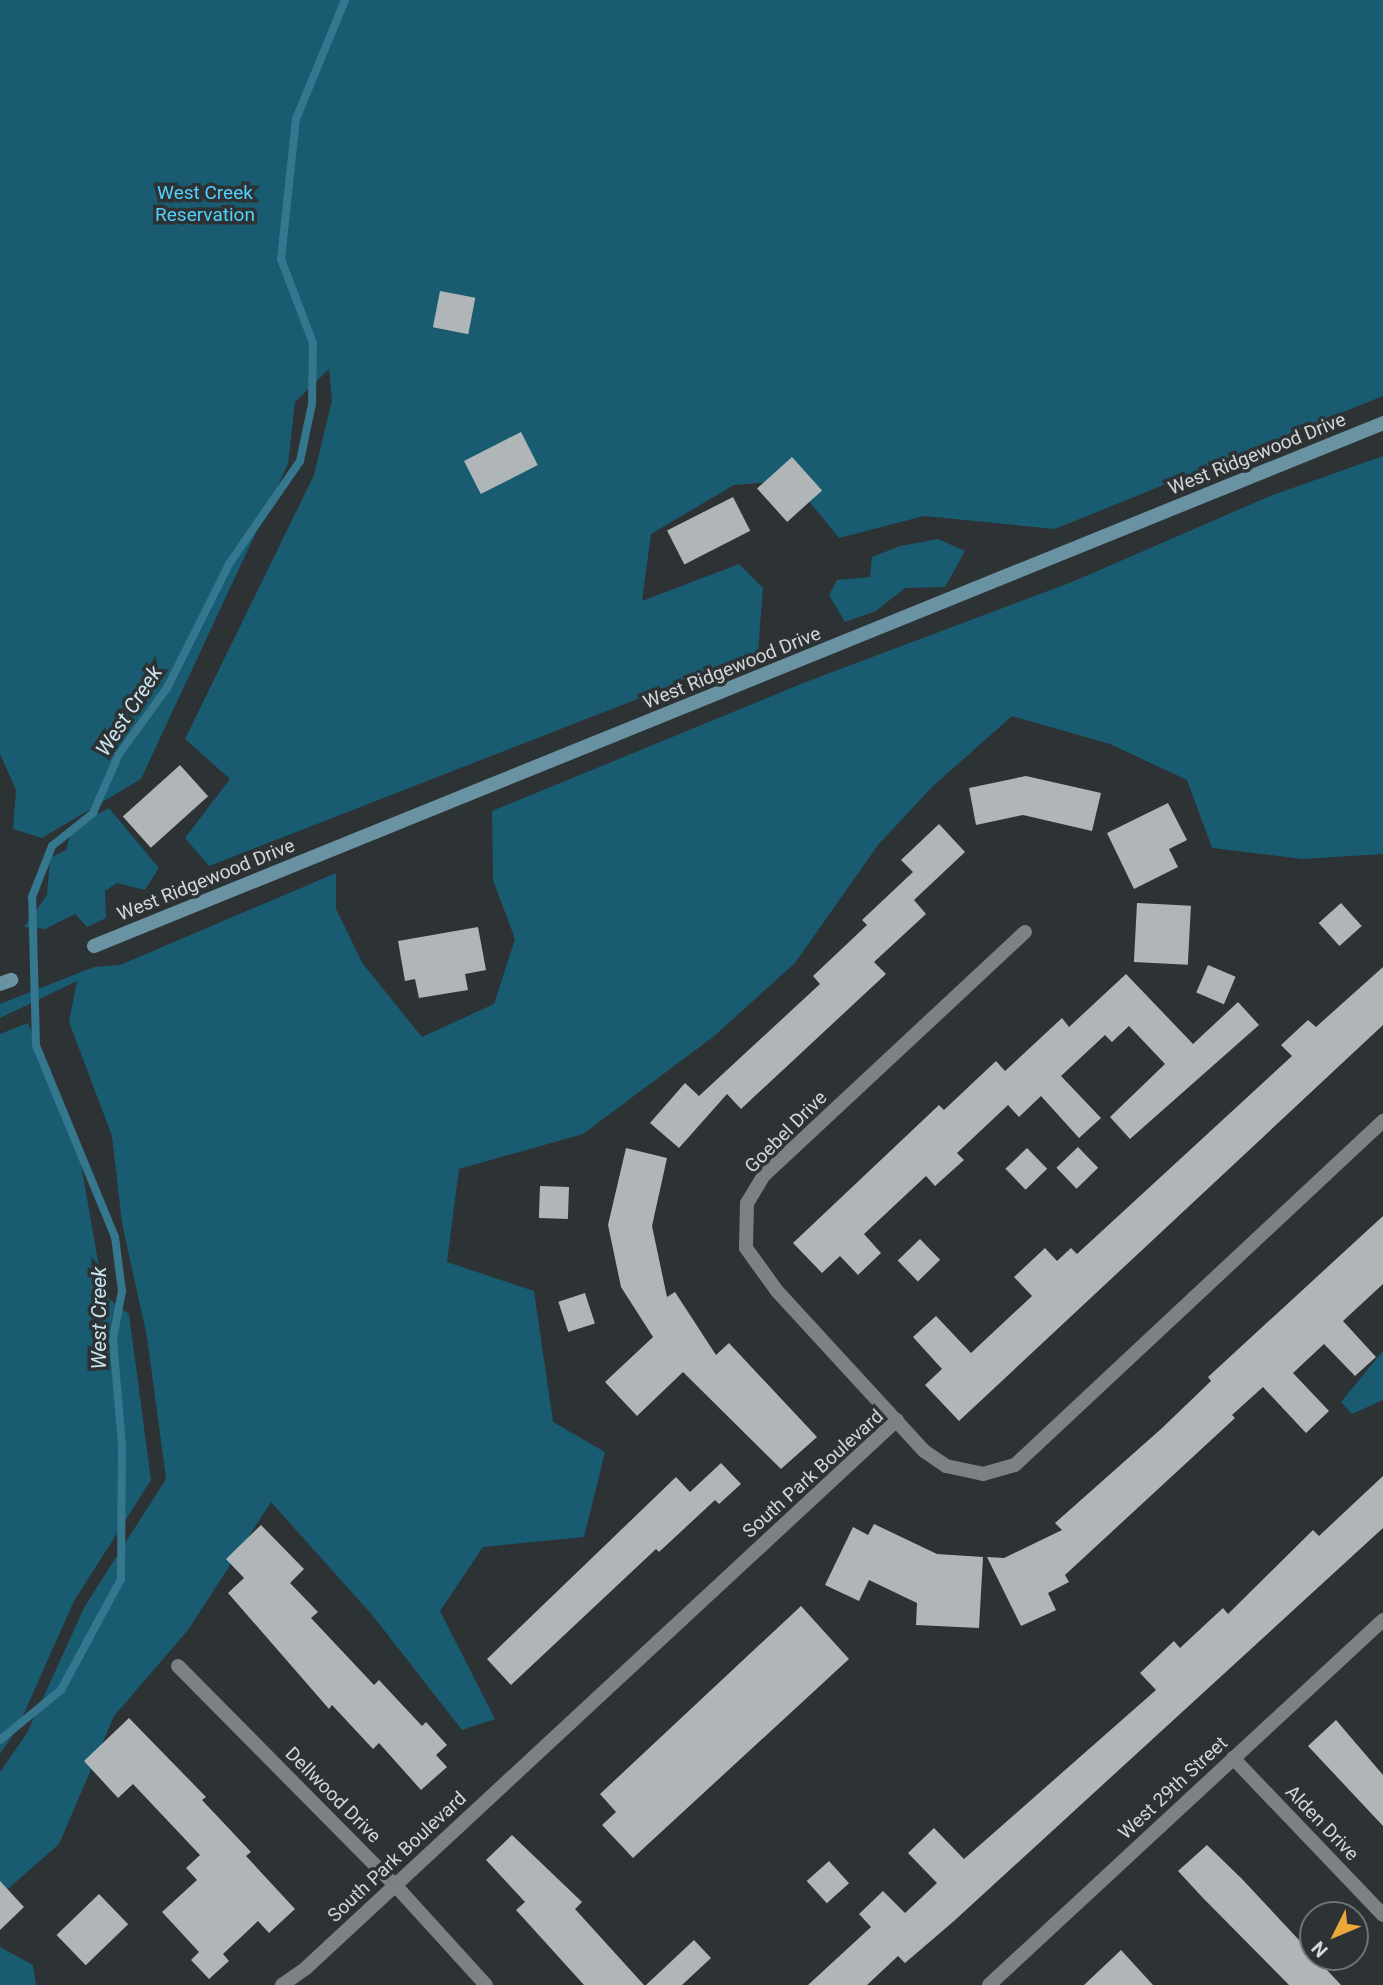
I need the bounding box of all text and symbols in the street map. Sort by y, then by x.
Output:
park label: West Creek Reservation [155,182,255,226]
street label: West Ridgewood Drive [1165,408,1349,500]
street label: West Ridgewood Drive [640,622,824,714]
water label: West Creek [90,661,168,761]
street label: West Ridgewood Drive [114,834,298,926]
street label: Goebel Drive [740,1086,832,1178]
water label: West Creek [86,1267,112,1369]
street label: South Park Boulevard [738,1405,888,1543]
street label: West 29th Street [1114,1732,1232,1844]
street label: Dellwood Drive [280,1742,386,1848]
street label: Alden Drive [1281,1781,1363,1865]
street label: South Park Boulevard [323,1787,471,1927]
north arrow [1299,1901,1369,1971]
text: N [1307,1937,1333,1962]

